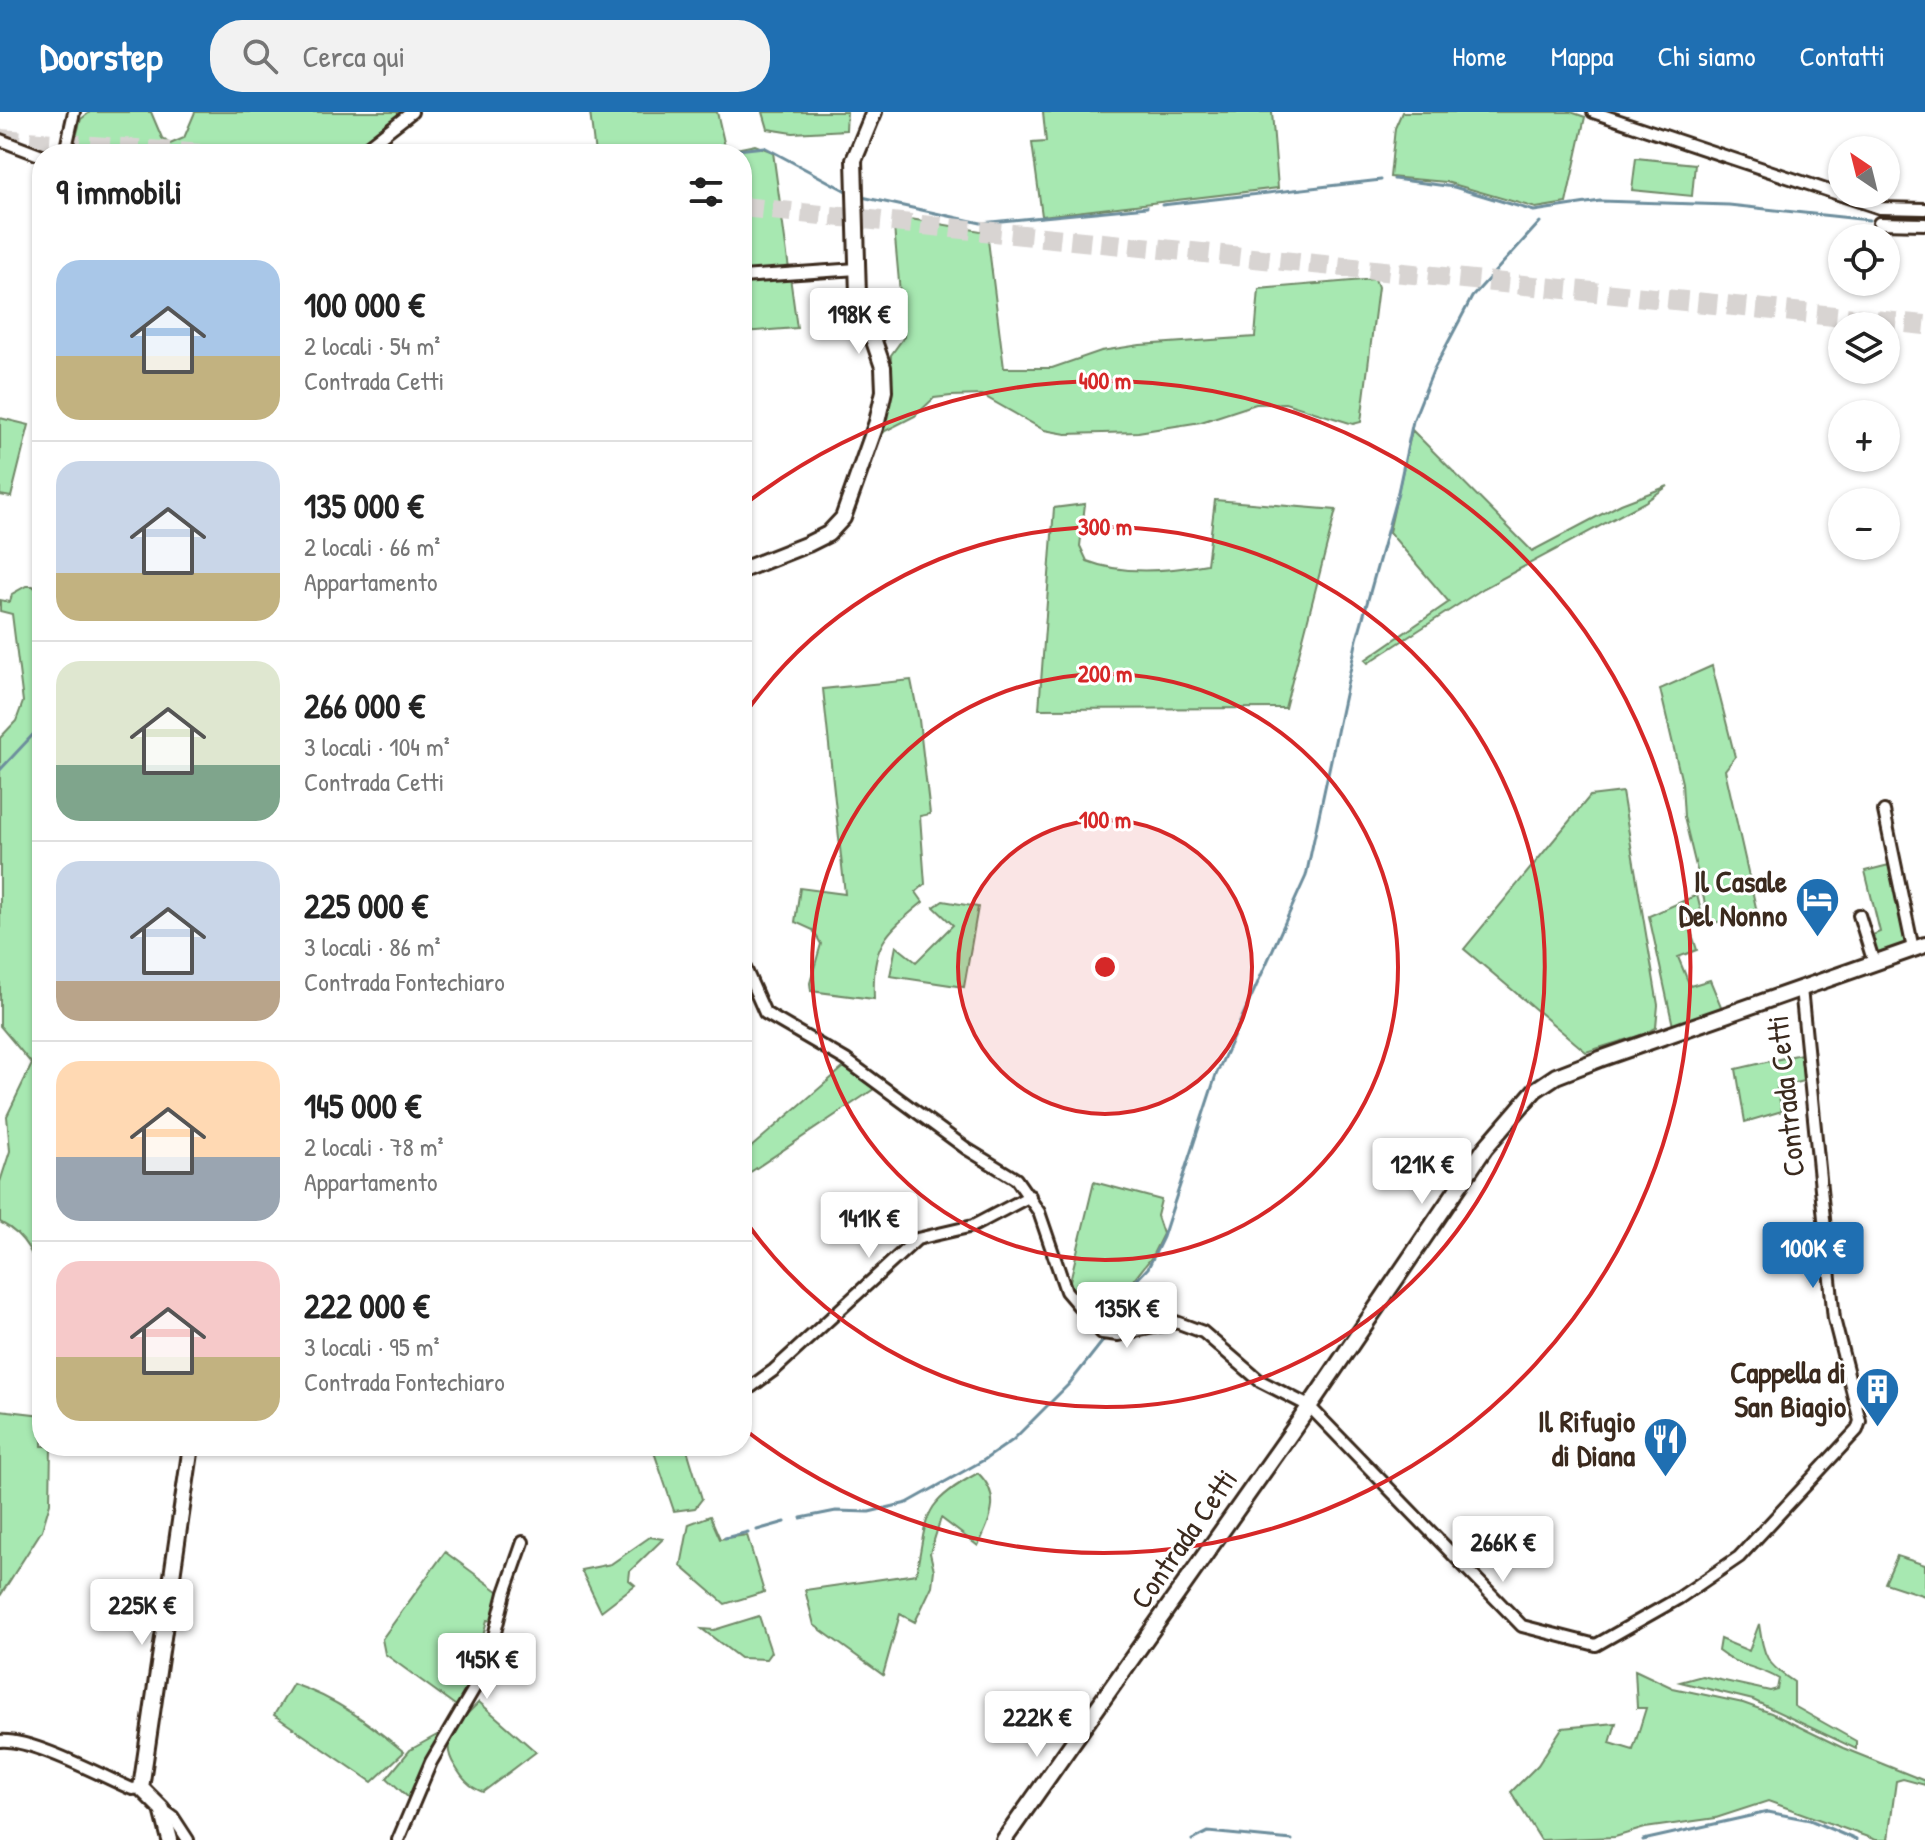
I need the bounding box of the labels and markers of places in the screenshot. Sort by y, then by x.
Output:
pin: 198K € [794,288,924,356]
place label: Il Casale Del Nonno [1679,861,1787,935]
hotel icon: Il Casale Del Nonno [1794,875,1842,938]
centre of rings [1091,953,1119,981]
pin: 121K € [1357,1138,1487,1206]
pin: 141K € [804,1192,934,1260]
pin: 100K € [1748,1222,1878,1290]
pin: 135K € [1062,1282,1192,1350]
place label: Cappella di San Biagio [1730,1352,1846,1427]
building icon: Cappella di San Biagio [1853,1366,1901,1429]
place label: Il Rifugio di Diana [1538,1401,1635,1475]
restaurant icon: Il Rifugio di Diana [1642,1415,1690,1478]
pin: 266K € [1438,1516,1568,1584]
pin: 225K € [77,1579,207,1647]
pin: 145K € [422,1633,552,1701]
pin: 222K € [972,1691,1102,1759]

